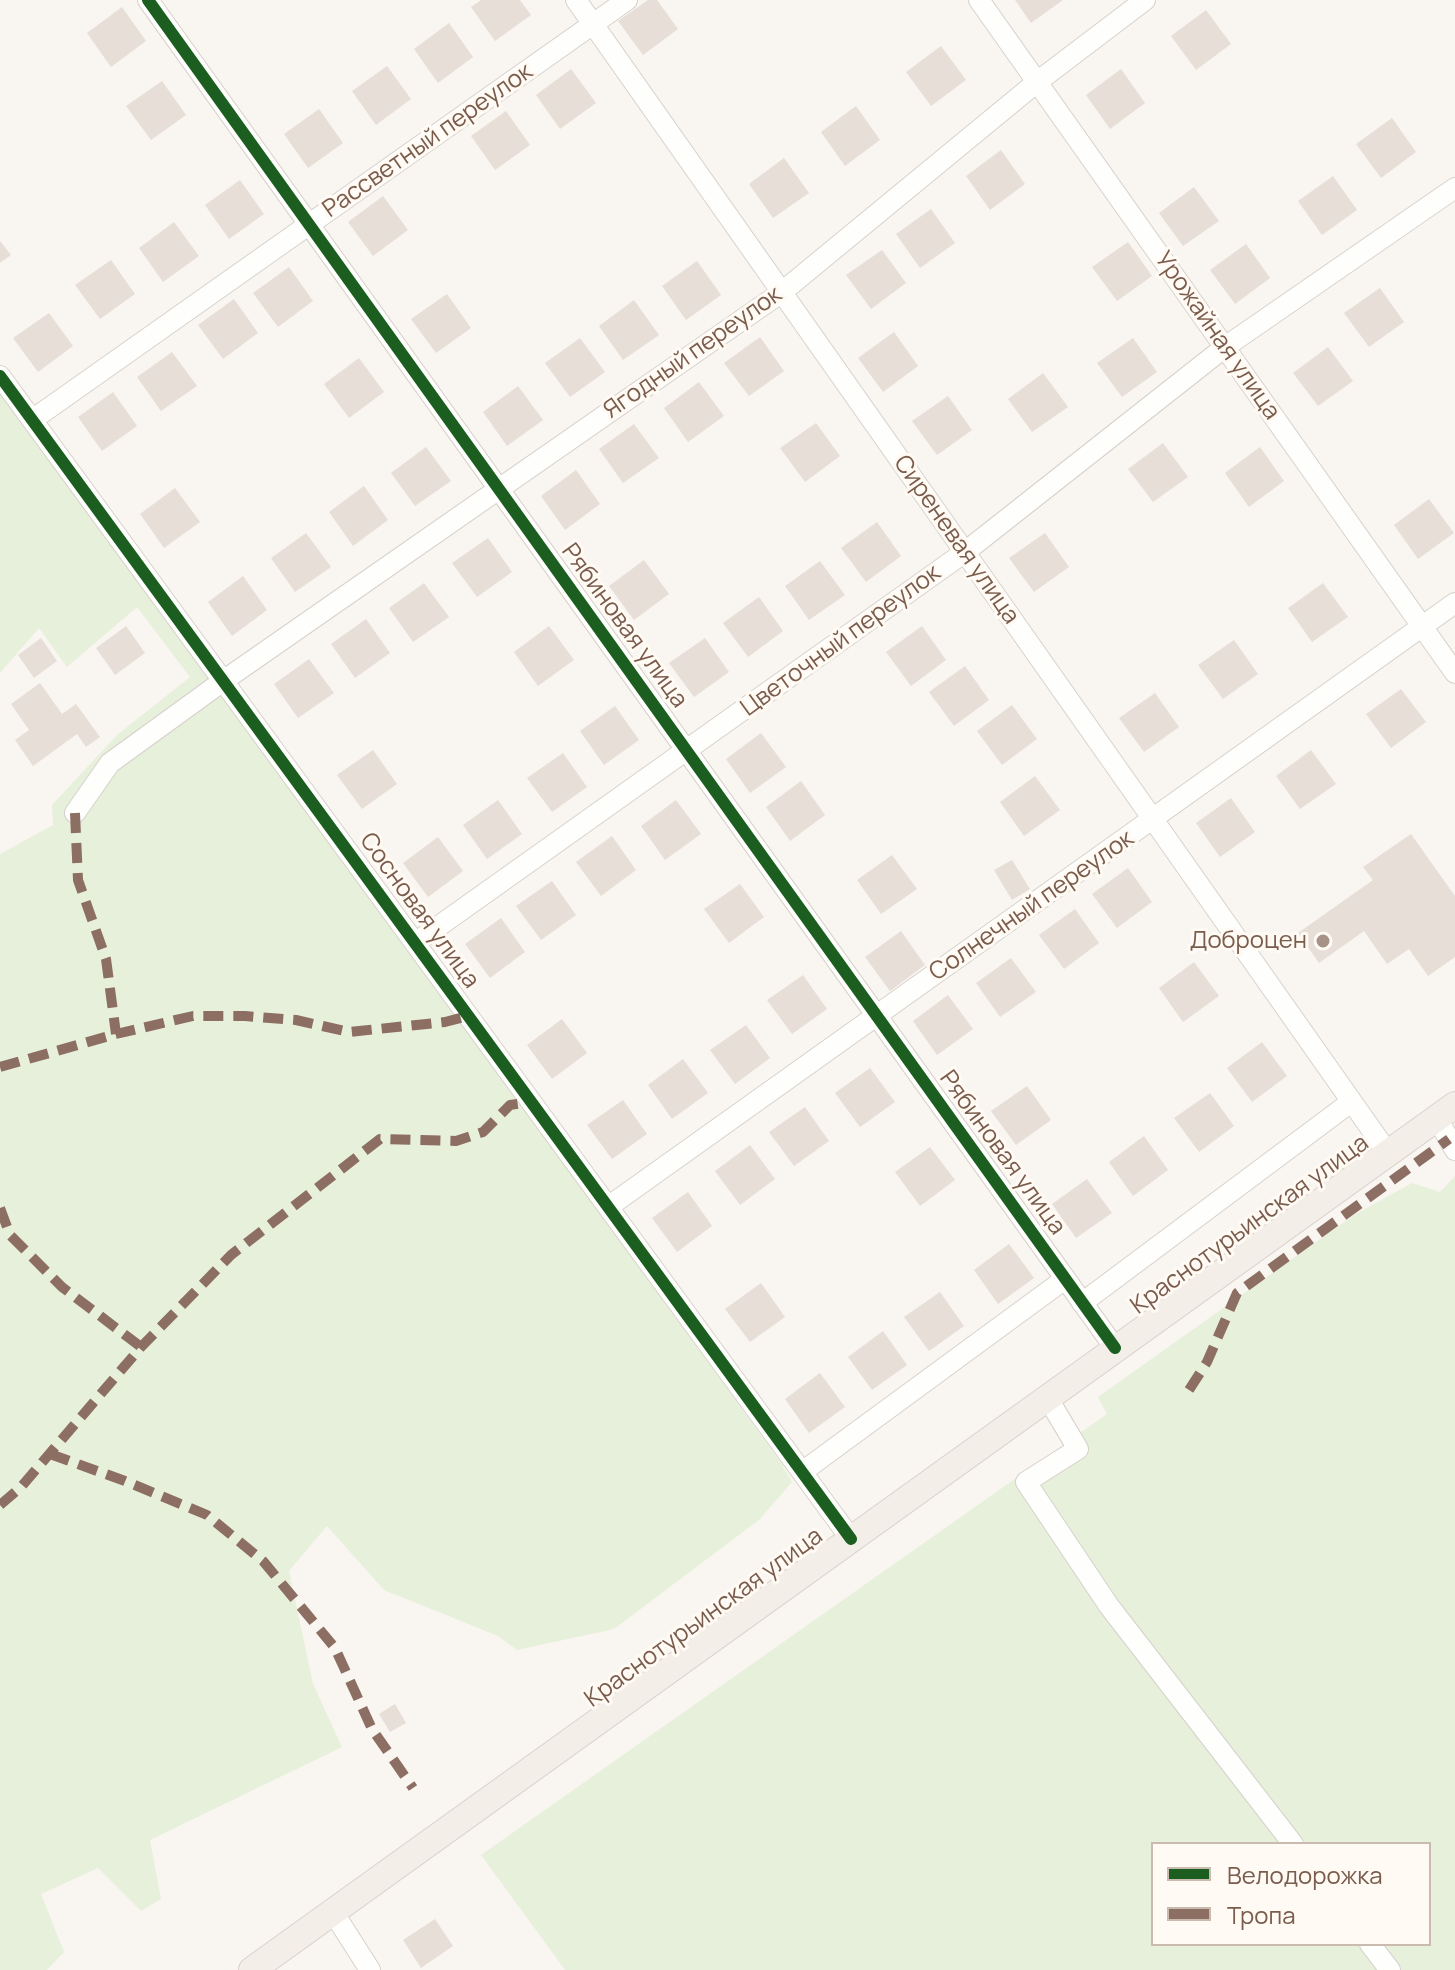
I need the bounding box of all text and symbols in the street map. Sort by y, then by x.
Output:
street label: Рассветный переулок [318,58,538,224]
street label: Урожайная улица [1148,246,1286,426]
street label: Ягодный переулок [598,281,788,425]
street label: Сиреневая улица [887,450,1025,630]
street label: Рябиновая улица [555,538,693,714]
street label: Цветочный переулок [736,559,946,723]
street label: Солнечный переулок [924,825,1140,987]
street label: Сосновая улица [353,828,485,994]
place label: Доброцен [1190,927,1307,955]
marker: Доброцен [1314,932,1332,950]
street label: Рябиновая улица [933,1065,1071,1241]
street label: Краснотурьинская улица [1126,1129,1374,1321]
street label: Краснотурьинская улица [580,1522,828,1714]
legend [1151,1842,1431,1946]
text: Велодорожка [1227,1858,1382,1891]
text: Тропа [1227,1898,1296,1931]

